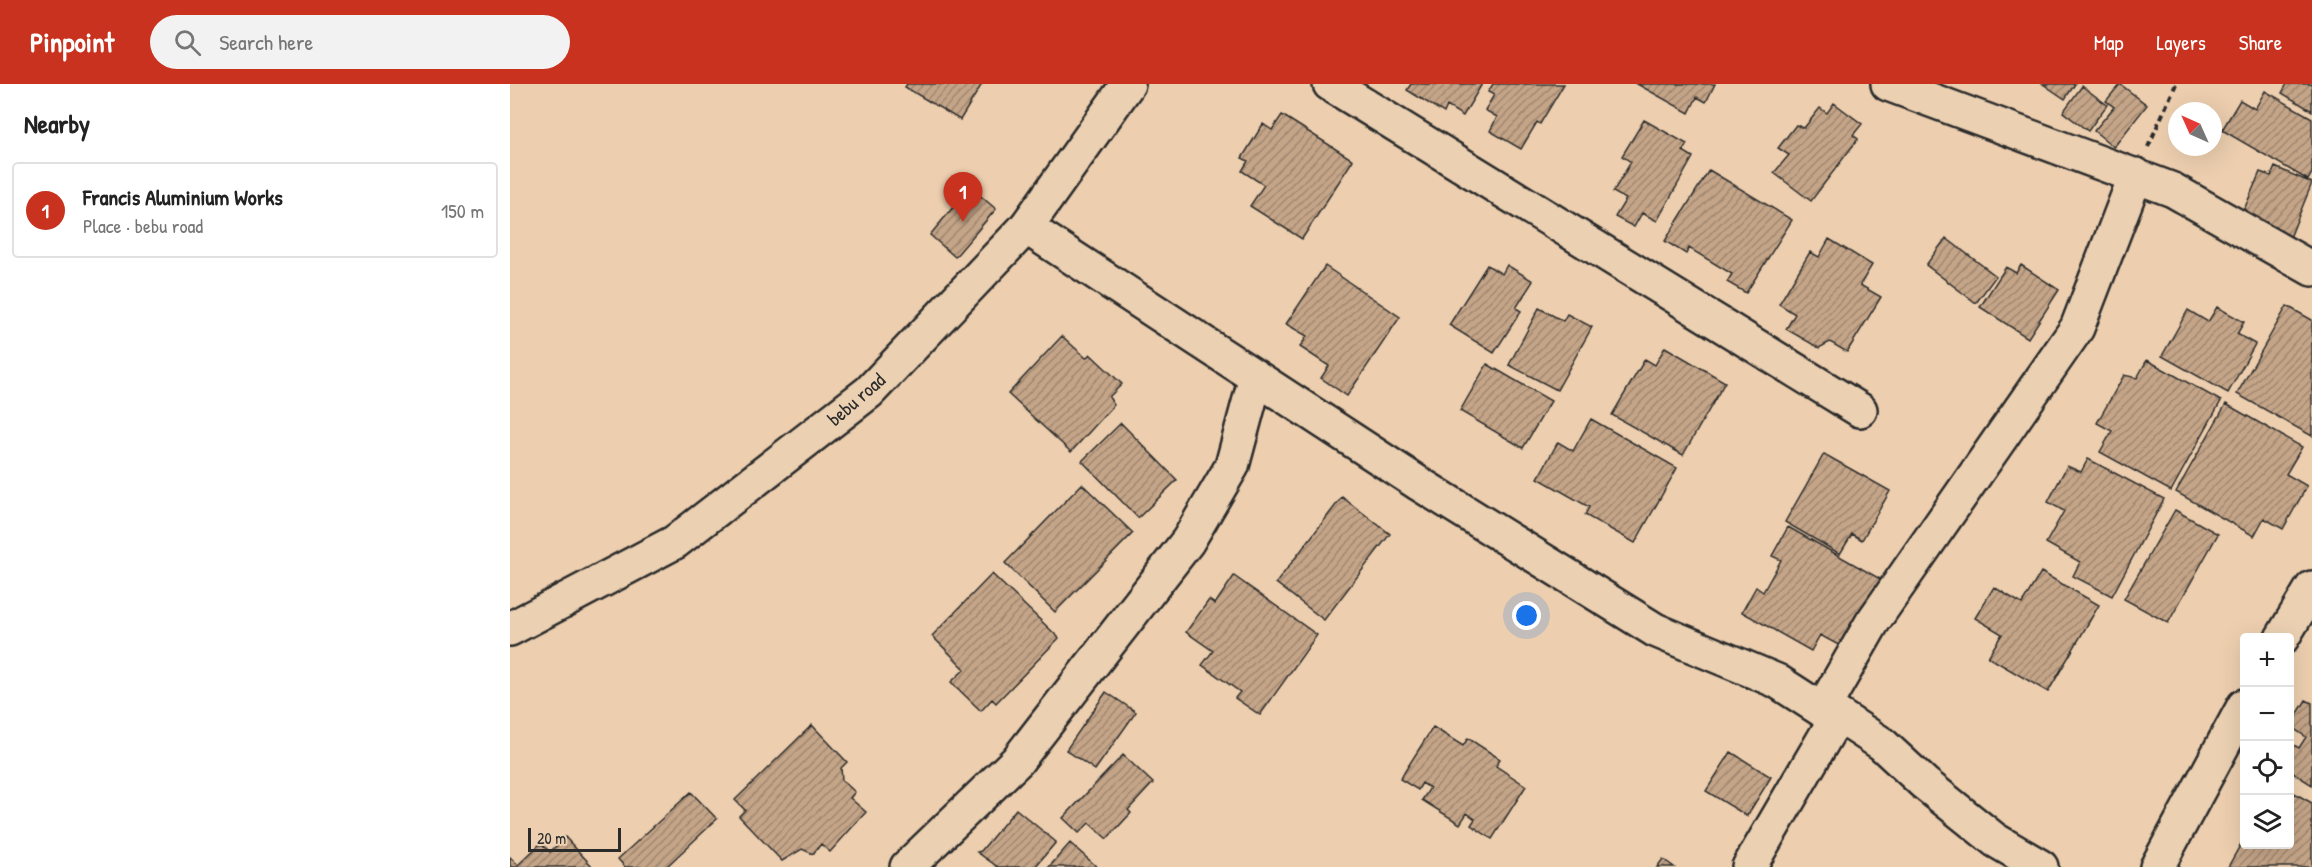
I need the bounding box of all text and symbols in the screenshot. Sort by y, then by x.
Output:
search box [150,15,570,69]
text: Pinpoint [30,23,114,61]
icon: search [171,26,204,59]
text: Search here [219,27,313,57]
text: Map [2094,28,2123,57]
text: Layers [2156,28,2206,57]
text: Share [2239,28,2282,57]
north arrow [2168,102,2222,156]
text: Nearby [24,106,90,141]
pin: 1 [944,172,982,222]
text: Francis Aluminium Works [83,182,283,212]
text: 1 [42,197,49,224]
text: 150 m [441,197,484,224]
text: Place · bebu road [83,212,203,239]
street label: bebu road [821,366,891,432]
your location [1512,601,1541,630]
map controls [2240,633,2294,849]
button: + [2240,633,2294,687]
button: − [2240,687,2294,741]
button: locate [2240,741,2294,795]
button: layers [2240,795,2294,849]
scale bar [528,825,621,852]
text: 20 m [537,827,566,849]

